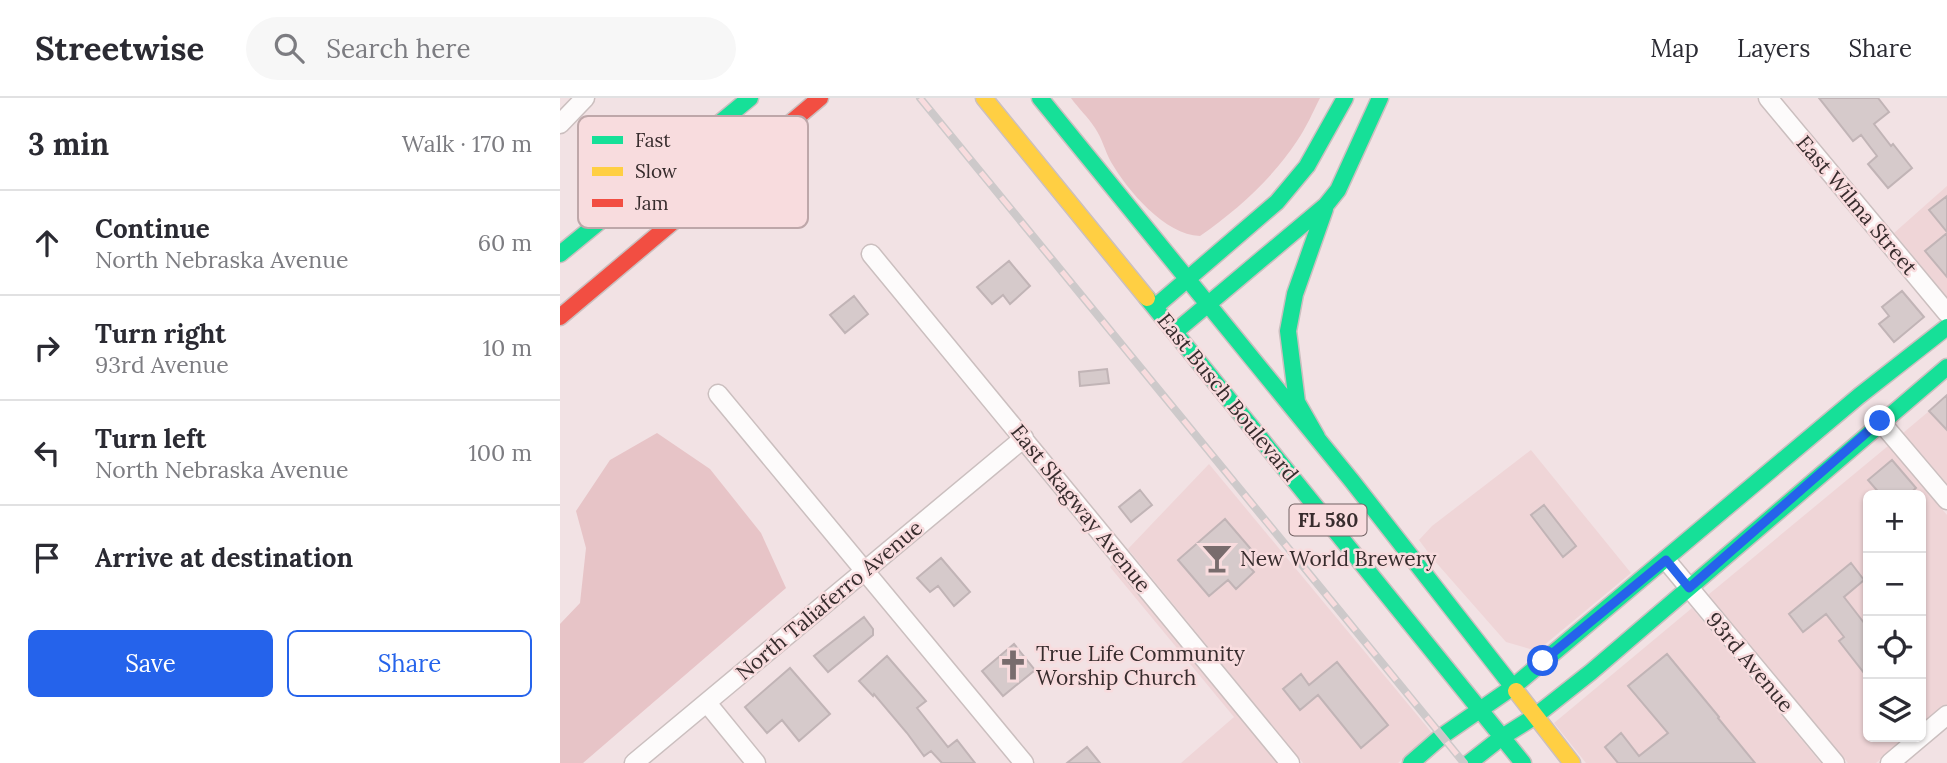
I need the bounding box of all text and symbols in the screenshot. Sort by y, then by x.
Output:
search box [246,17,736,80]
text: Streetwise [35,27,204,69]
icon: search [270,29,308,67]
text: Search here [326,32,471,65]
text: Map [1650,33,1699,64]
text: Layers [1737,33,1810,64]
text: Share [1848,33,1912,64]
legend [578,116,808,228]
text: 3 min [28,125,109,163]
text: Fast [635,128,671,152]
text: Walk · 170 m [402,129,532,158]
street label: East Wilma Street [1791,130,1924,281]
text: Slow [635,159,678,183]
text: Jam [634,191,669,215]
text: Continue [95,212,210,245]
icon: ahead [28,224,66,262]
text: 60 m [478,228,532,257]
text: North Nebraska Avenue [95,245,348,274]
street label: East Busch Boulevard [1152,307,1304,487]
text: Turn right [95,317,226,350]
icon: right [28,329,66,367]
text: 10 m [483,333,532,362]
text: 93rd Avenue [95,350,229,379]
route end [1864,405,1895,436]
street label: East Skagway Avenue [1005,419,1157,597]
text: Turn left [95,422,206,455]
icon: left [28,434,66,472]
text: 100 m [468,438,532,467]
text: North Nebraska Avenue [95,455,348,484]
map controls [1863,490,1926,742]
button: + [1863,490,1926,553]
road number: FL 580 [1290,504,1366,536]
street label: North Taliaferro Avenue [730,514,928,686]
icon: arrive [28,539,66,577]
text: Arrive at destination [95,541,353,574]
bar icon: New World Brewery [1200,541,1234,575]
place label: New World Brewery [1240,545,1436,572]
button: − [1863,553,1926,616]
street label: 93rd Avenue [1700,607,1800,717]
button: locate [1863,616,1926,679]
button: Save [28,630,273,697]
button: Share [287,630,532,697]
place label: True Life Community Worship Church [1036,640,1245,691]
route start [1527,645,1558,676]
church icon: True Life Community Worship Church [996,648,1030,682]
button: layers [1863,679,1926,742]

